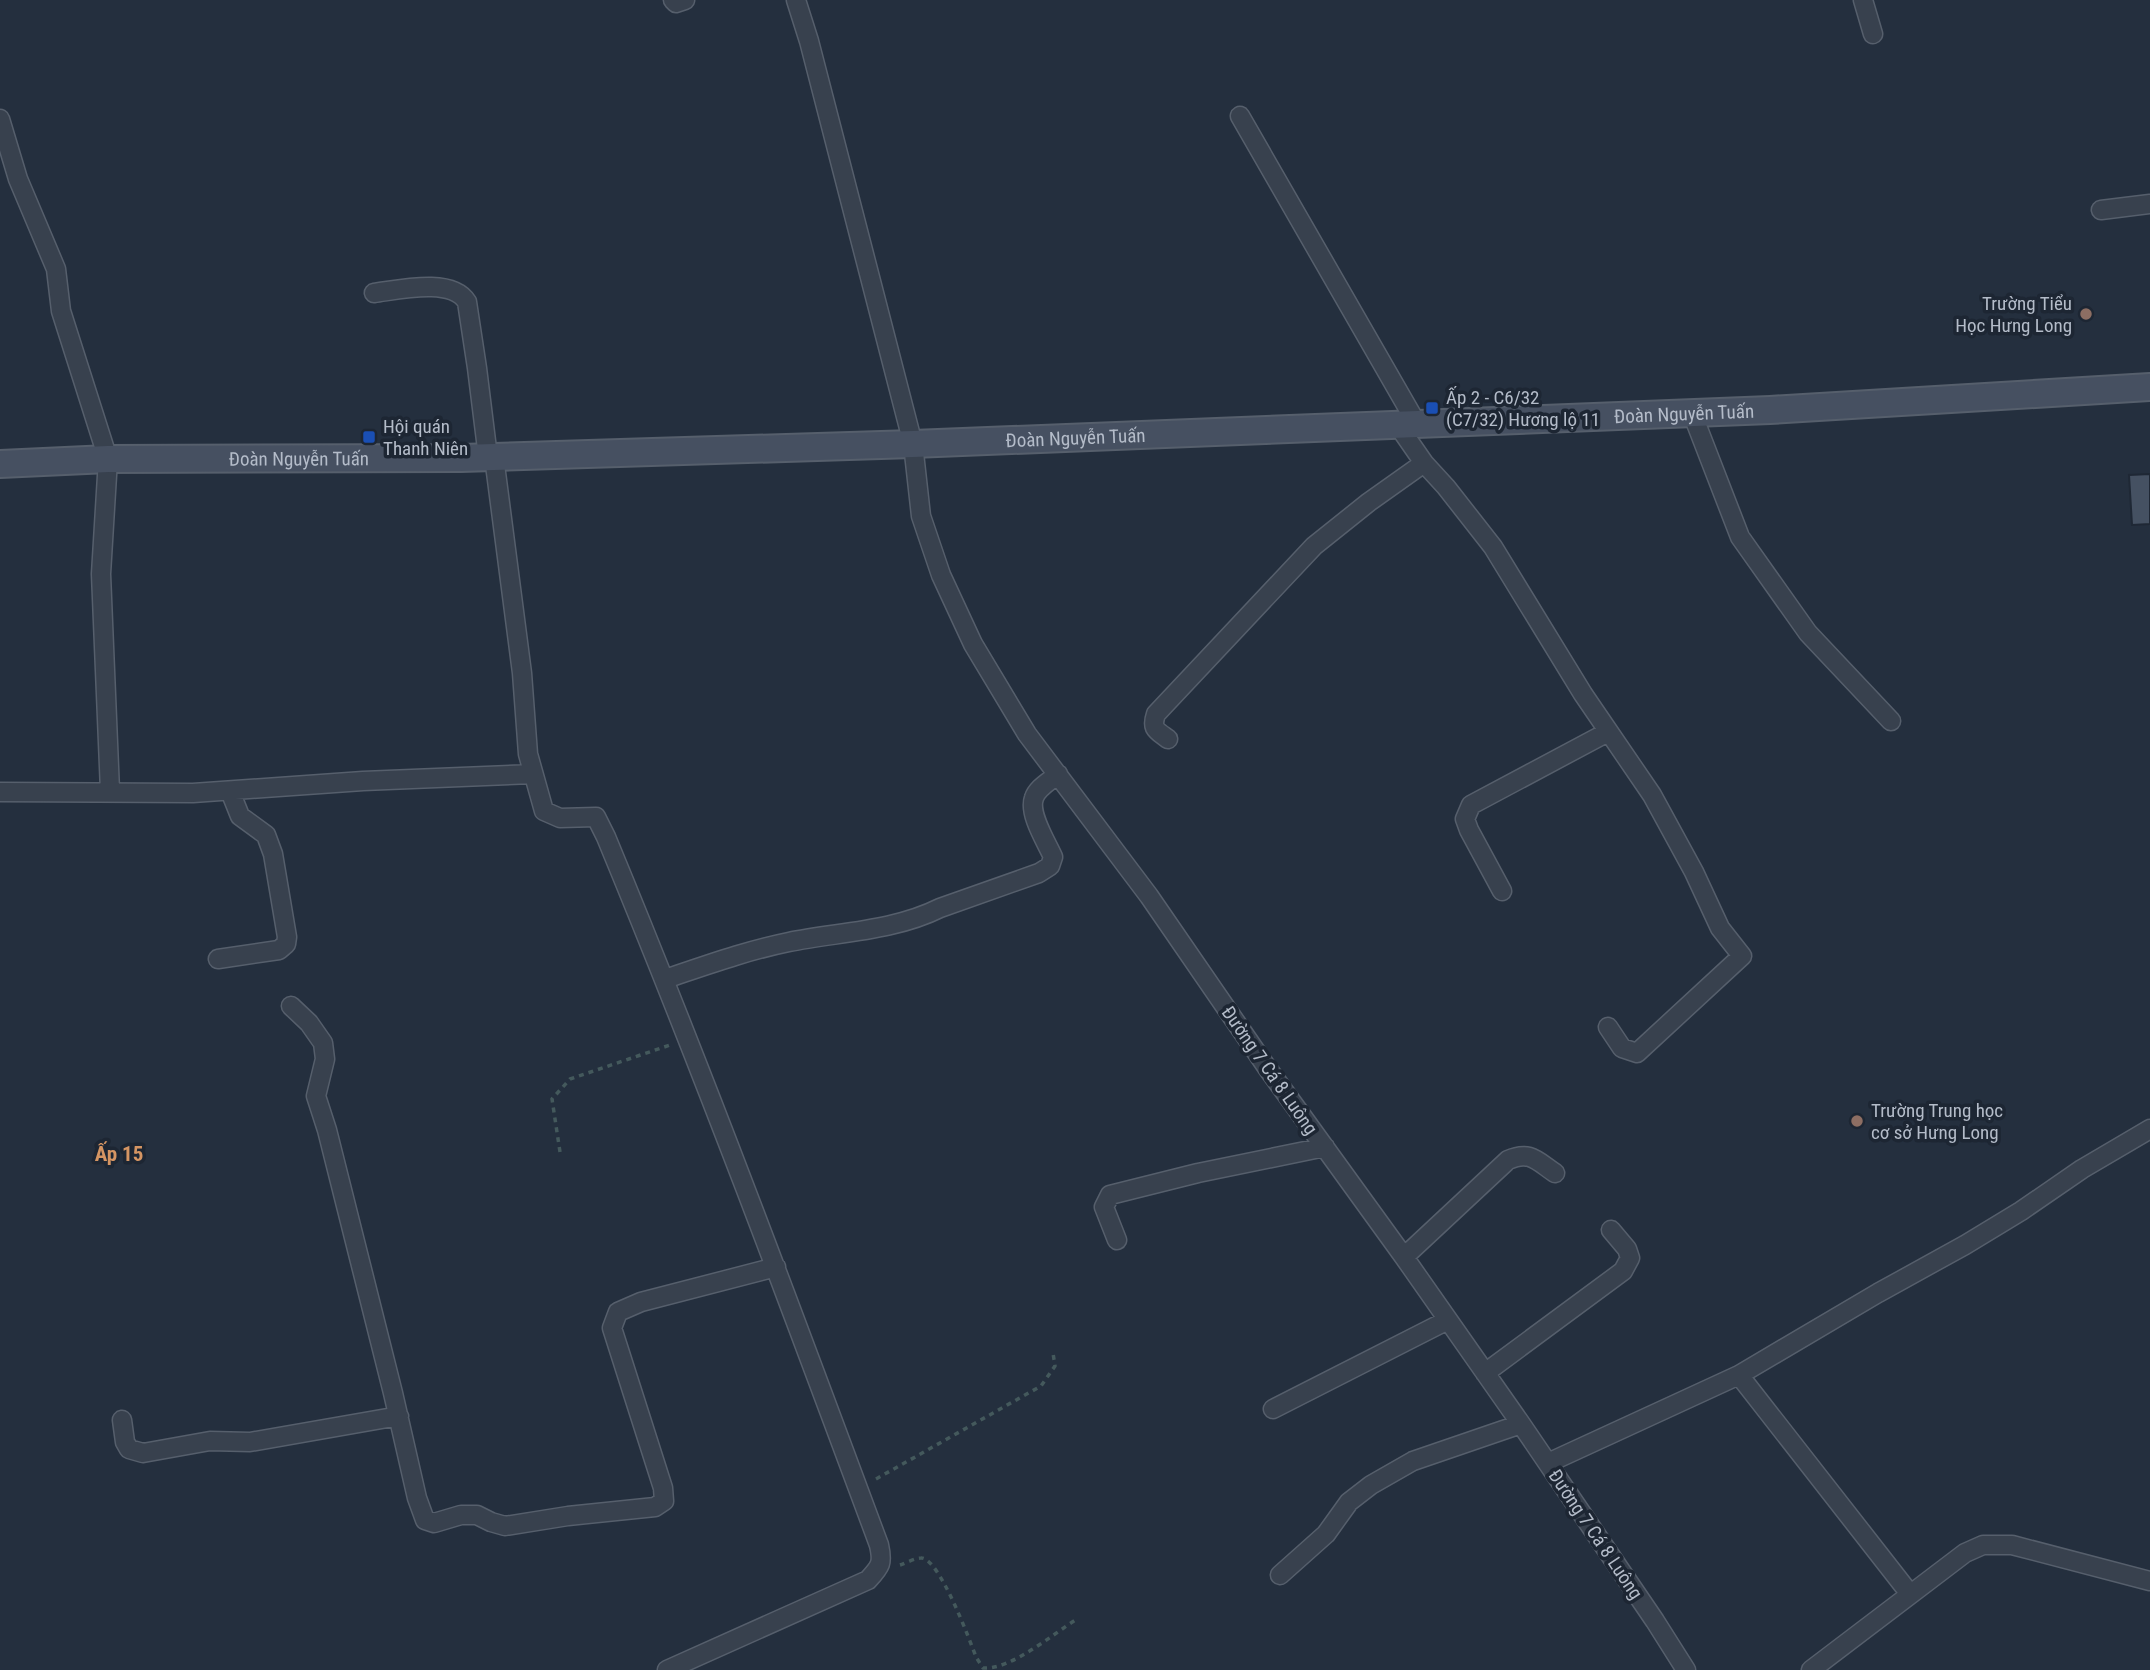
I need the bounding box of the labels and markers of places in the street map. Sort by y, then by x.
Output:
place label: Trường Tiểu Học Hưng Long [1955,292,2072,337]
marker: Trường Tiểu Học Hưng Long [2078,306,2094,322]
place label: Ấp 2 - C6/32 (C7/32) Hương lộ 11 [1446,386,1600,431]
marker: Ấp 2 - C6/32 (C7/32) Hương lộ 11 [1424,400,1440,416]
place label: Hội quán Thanh Niên [383,415,468,460]
marker: Hội quán Thanh Niên [361,429,377,445]
place label: Trường Trung học cơ sở Hưng Long [1871,1099,2003,1144]
marker: Trường Trung học cơ sở Hưng Long [1849,1113,1865,1129]

